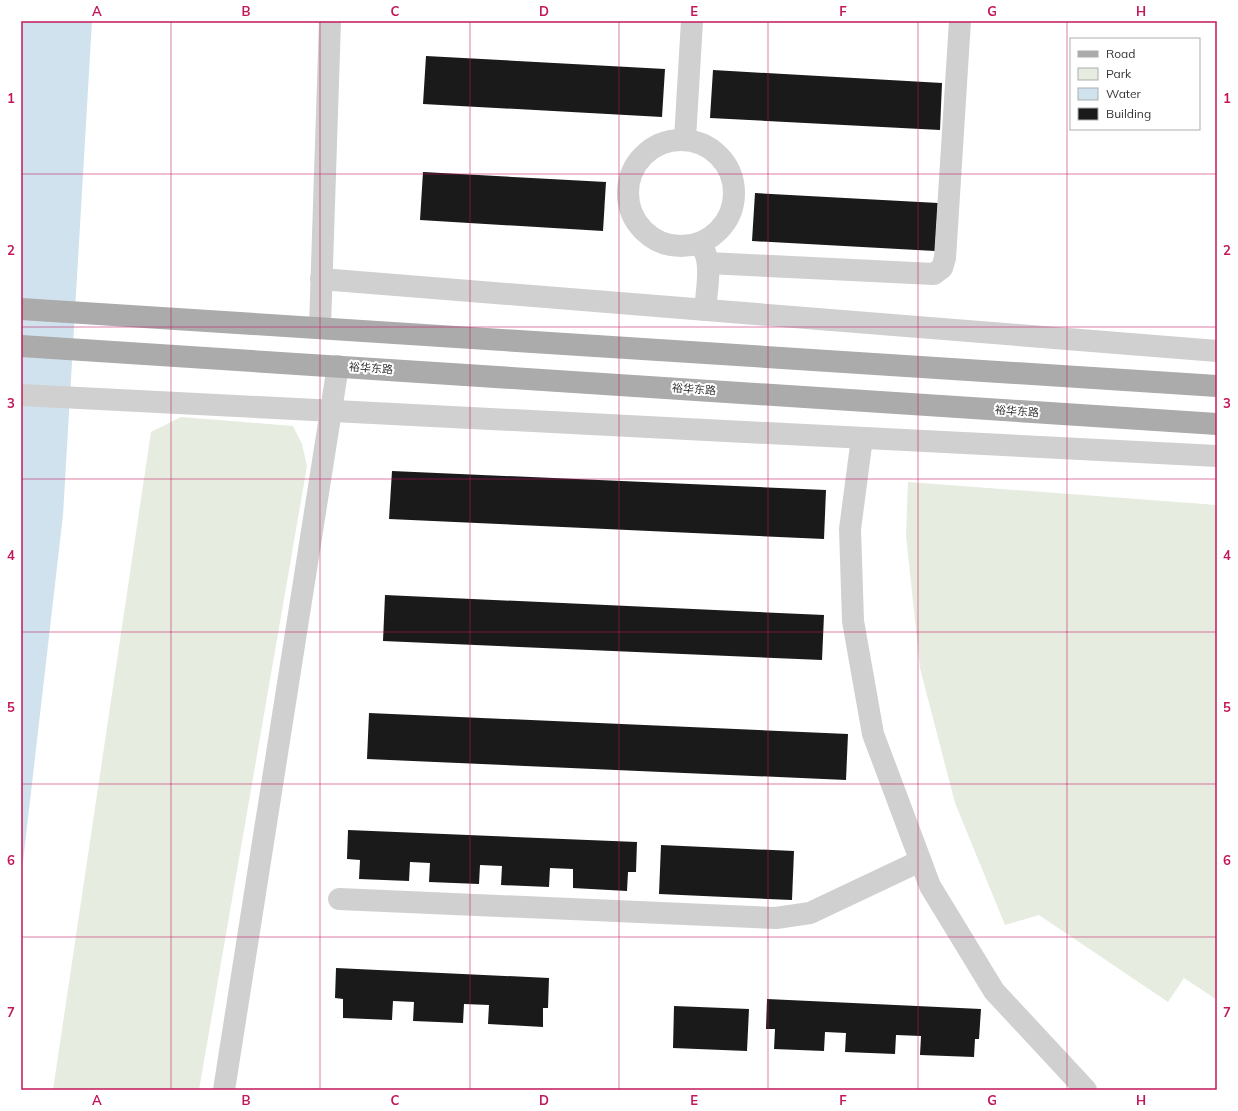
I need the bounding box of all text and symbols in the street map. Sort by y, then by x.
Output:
text: A [92,3,102,19]
text: B [242,3,251,19]
text: C [391,3,400,19]
text: D [539,3,549,19]
text: E [690,3,698,19]
text: F [839,3,847,19]
text: G [987,3,997,19]
text: H [1136,3,1146,19]
legend [1070,38,1200,130]
text: Road [1106,46,1135,61]
text: Park [1106,66,1132,81]
text: Water [1106,86,1142,101]
text: 1 [7,90,15,106]
text: 1 [1223,90,1231,106]
text: Building [1106,106,1151,121]
text: 2 [7,242,15,258]
text: 2 [1223,242,1231,258]
street label: 裕华东路 [349,359,393,377]
street label: 裕华东路 [672,380,716,398]
text: 3 [7,395,15,411]
text: 3 [1223,395,1231,411]
street label: 裕华东路 [995,402,1039,420]
text: 4 [7,547,15,563]
text: 4 [1223,547,1231,563]
text: 5 [7,699,15,715]
text: 5 [1223,699,1231,715]
text: 6 [7,852,15,868]
text: 6 [1223,852,1231,868]
text: 7 [7,1004,15,1020]
text: 7 [1223,1004,1231,1020]
text: A [92,1092,102,1108]
text: B [242,1092,251,1108]
text: C [391,1092,400,1108]
text: D [539,1092,549,1108]
text: E [690,1092,698,1108]
text: F [839,1092,847,1108]
text: G [987,1092,997,1108]
text: H [1136,1092,1146,1108]

